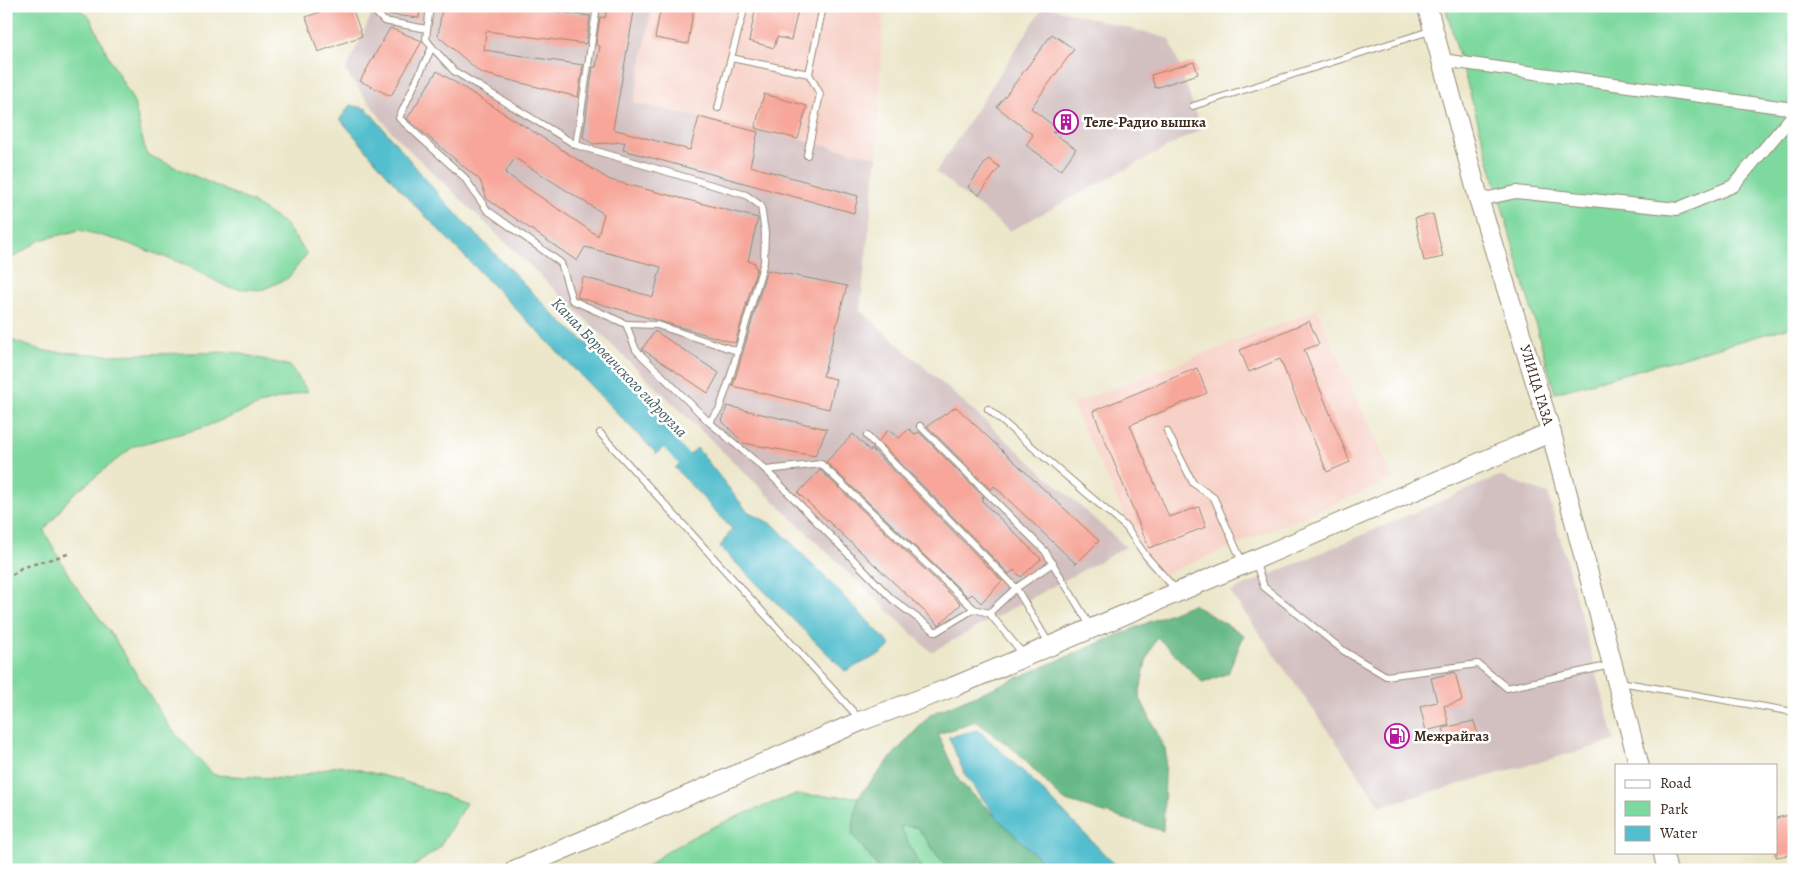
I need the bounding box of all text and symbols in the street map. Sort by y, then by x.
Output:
building icon: Теле-Радио вышка [1053,109,1079,135]
place label: Теле-Радио вышка [1084,112,1207,132]
water label: Канал Боровичского гидроузла [546,293,692,443]
street label: УЛИЦА ГАЗА [1515,342,1559,428]
fuel station icon: Межрайгаз [1384,723,1410,749]
place label: Межрайгаз [1414,726,1489,746]
legend [1615,764,1778,854]
text: Road [1660,773,1692,793]
text: Park [1660,799,1689,819]
text: Water [1659,823,1697,843]

